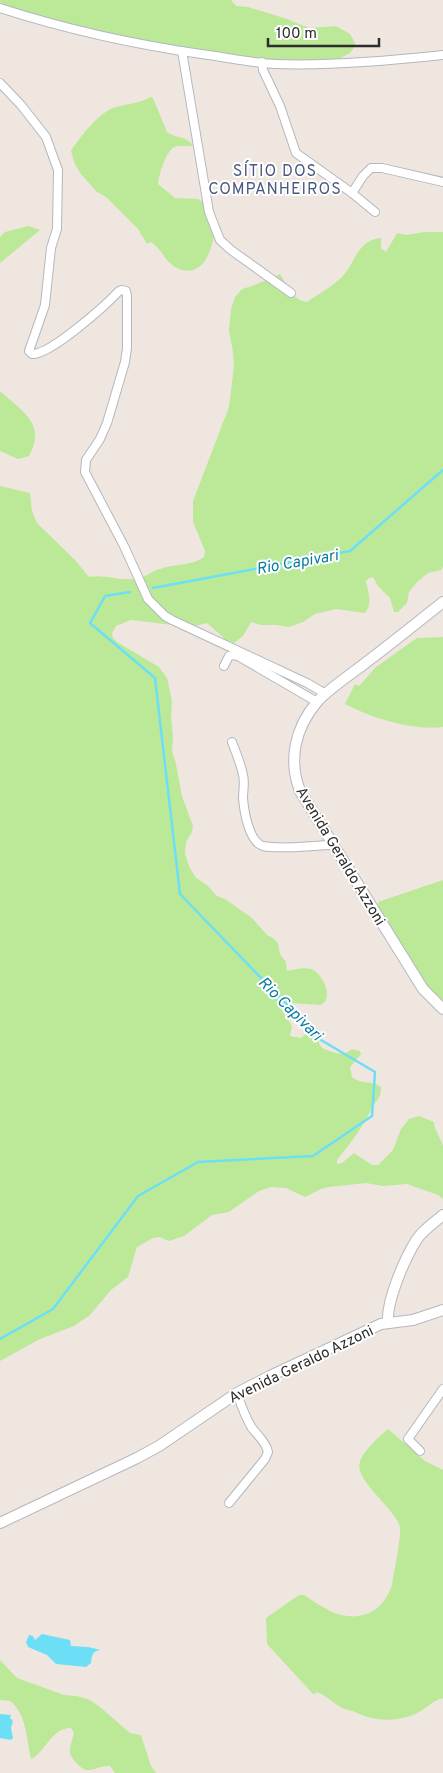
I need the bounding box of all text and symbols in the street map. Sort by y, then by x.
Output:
scale bar [268,15,379,47]
text: 100 m [276,25,317,44]
district label: SÍTIO DOS COMPANHEIROS [208,160,342,200]
water label: Rio Capivari [255,546,341,580]
street label: Avenida Geraldo Azzoni [291,784,389,930]
water label: Rio Capivari [253,973,327,1047]
street label: Avenida Geraldo Azzoni [226,1322,377,1409]

